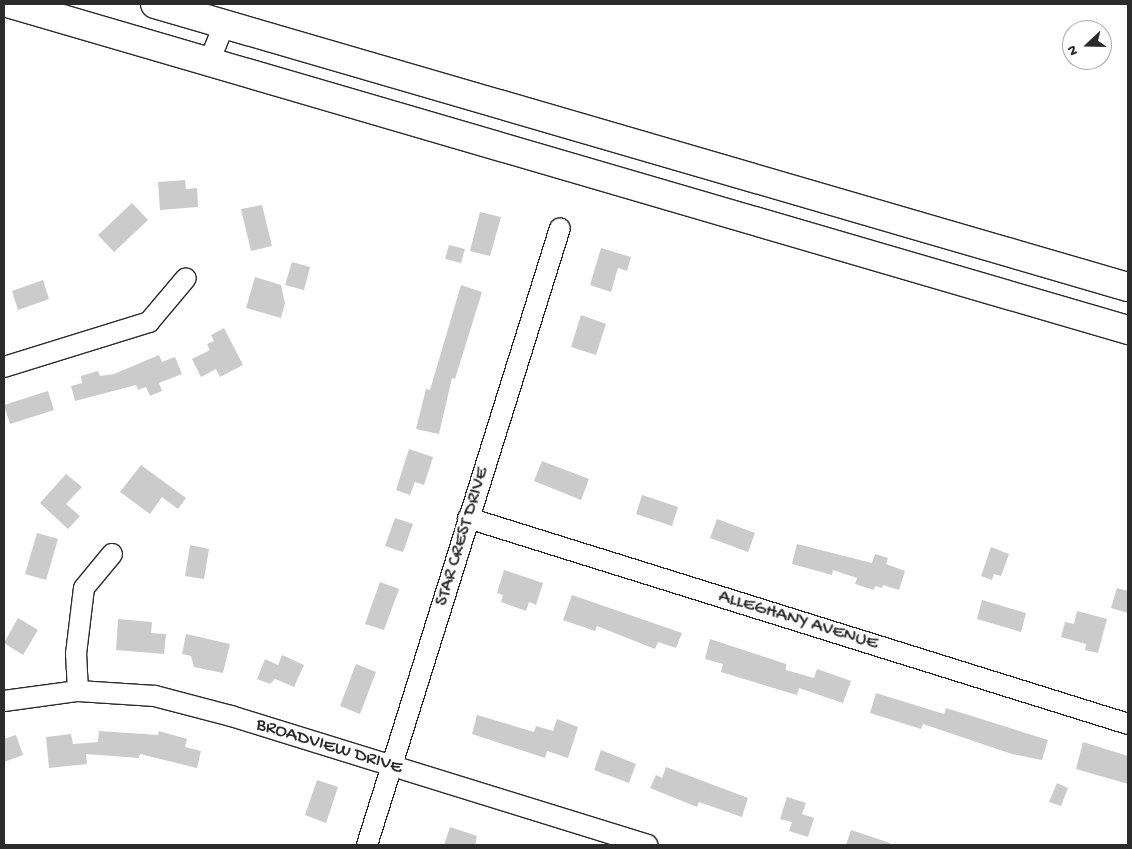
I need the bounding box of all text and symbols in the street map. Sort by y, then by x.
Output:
north arrow [1062,20,1112,70]
text: N [1064,43,1083,58]
street label: STAR CREST DRIVE [431,465,495,609]
street label: ALLEGHANY AVENUE [716,586,880,656]
street label: BROADVIEW DRIVE [253,714,405,780]

